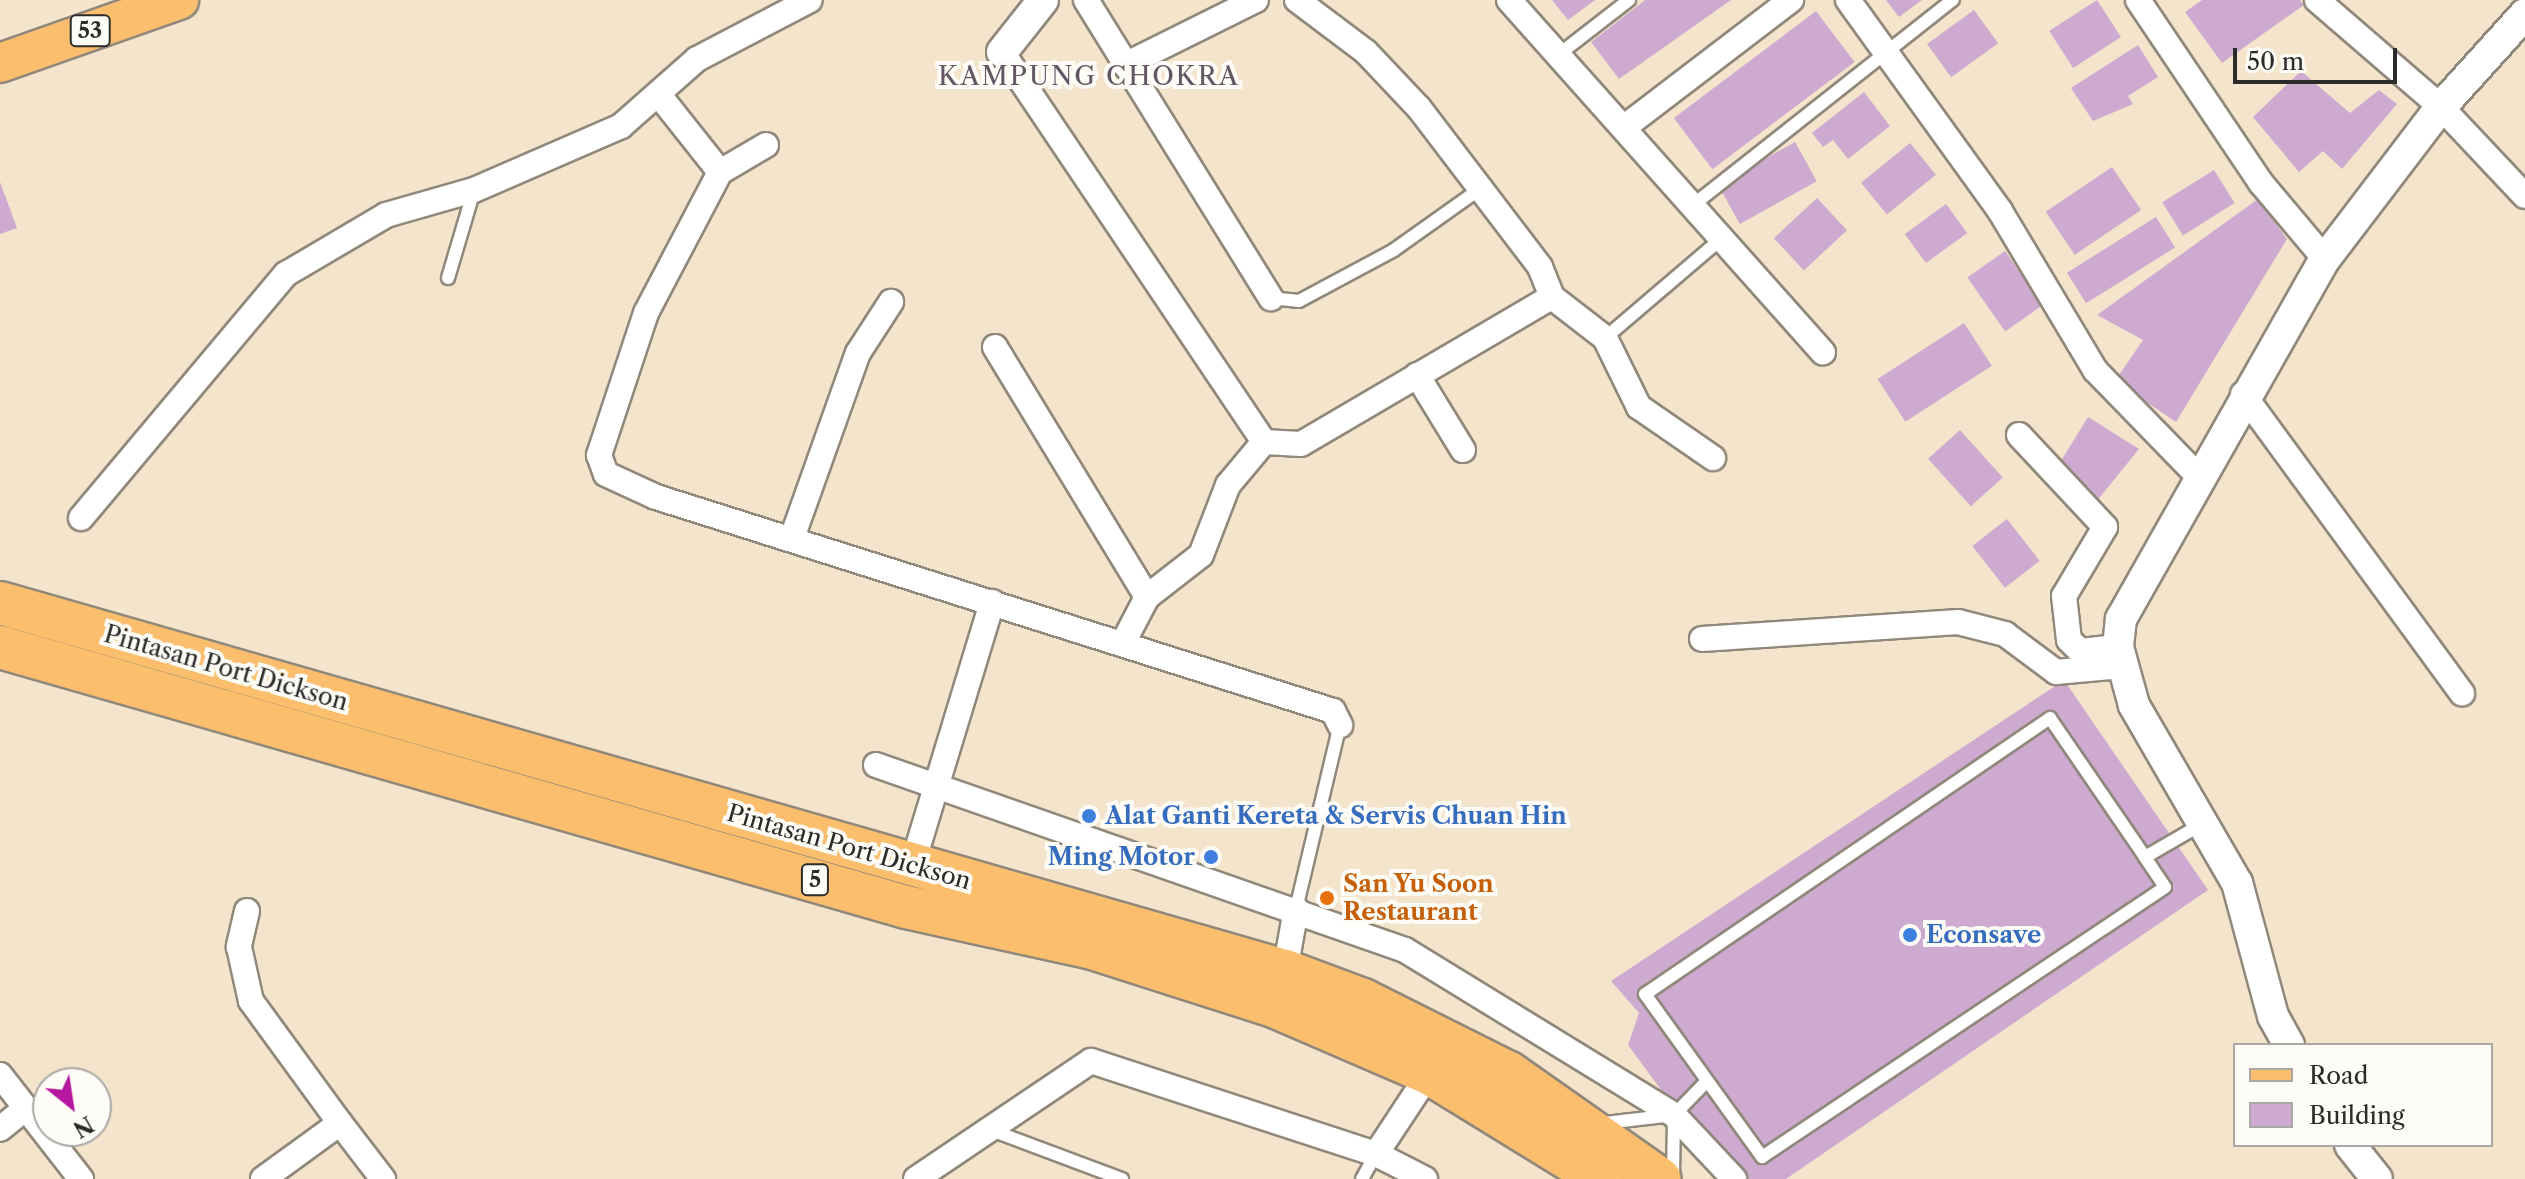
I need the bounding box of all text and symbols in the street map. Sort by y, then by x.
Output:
road number: 53 [68,13,112,49]
scale bar [2237,32,2401,82]
text: 50 m [2247,47,2304,76]
district label: KAMPUNG CHOKRA [938,61,1240,93]
street label: Pintasan Port Dickson [101,619,351,717]
street label: Pintasan Port Dickson [724,798,974,896]
place label: Alat Ganti Kereta & Servis Chuan Hin [1105,802,1567,830]
marker: Alat Ganti Kereta & Servis Chuan Hin [1080,807,1098,825]
place label: Ming Motor [1048,843,1195,871]
marker: Ming Motor [1202,848,1220,866]
road number: 5 [799,862,831,898]
place label: San Yu Soon Restaurant [1343,870,1495,926]
marker: San Yu Soon Restaurant [1318,889,1336,907]
place label: Econsave [1926,921,2041,949]
marker: Econsave [1901,926,1919,944]
legend [2233,1043,2493,1147]
text: Road [2309,1061,2368,1090]
north arrow [32,1067,112,1147]
text: Building [2309,1101,2405,1130]
text: N [68,1110,98,1143]

